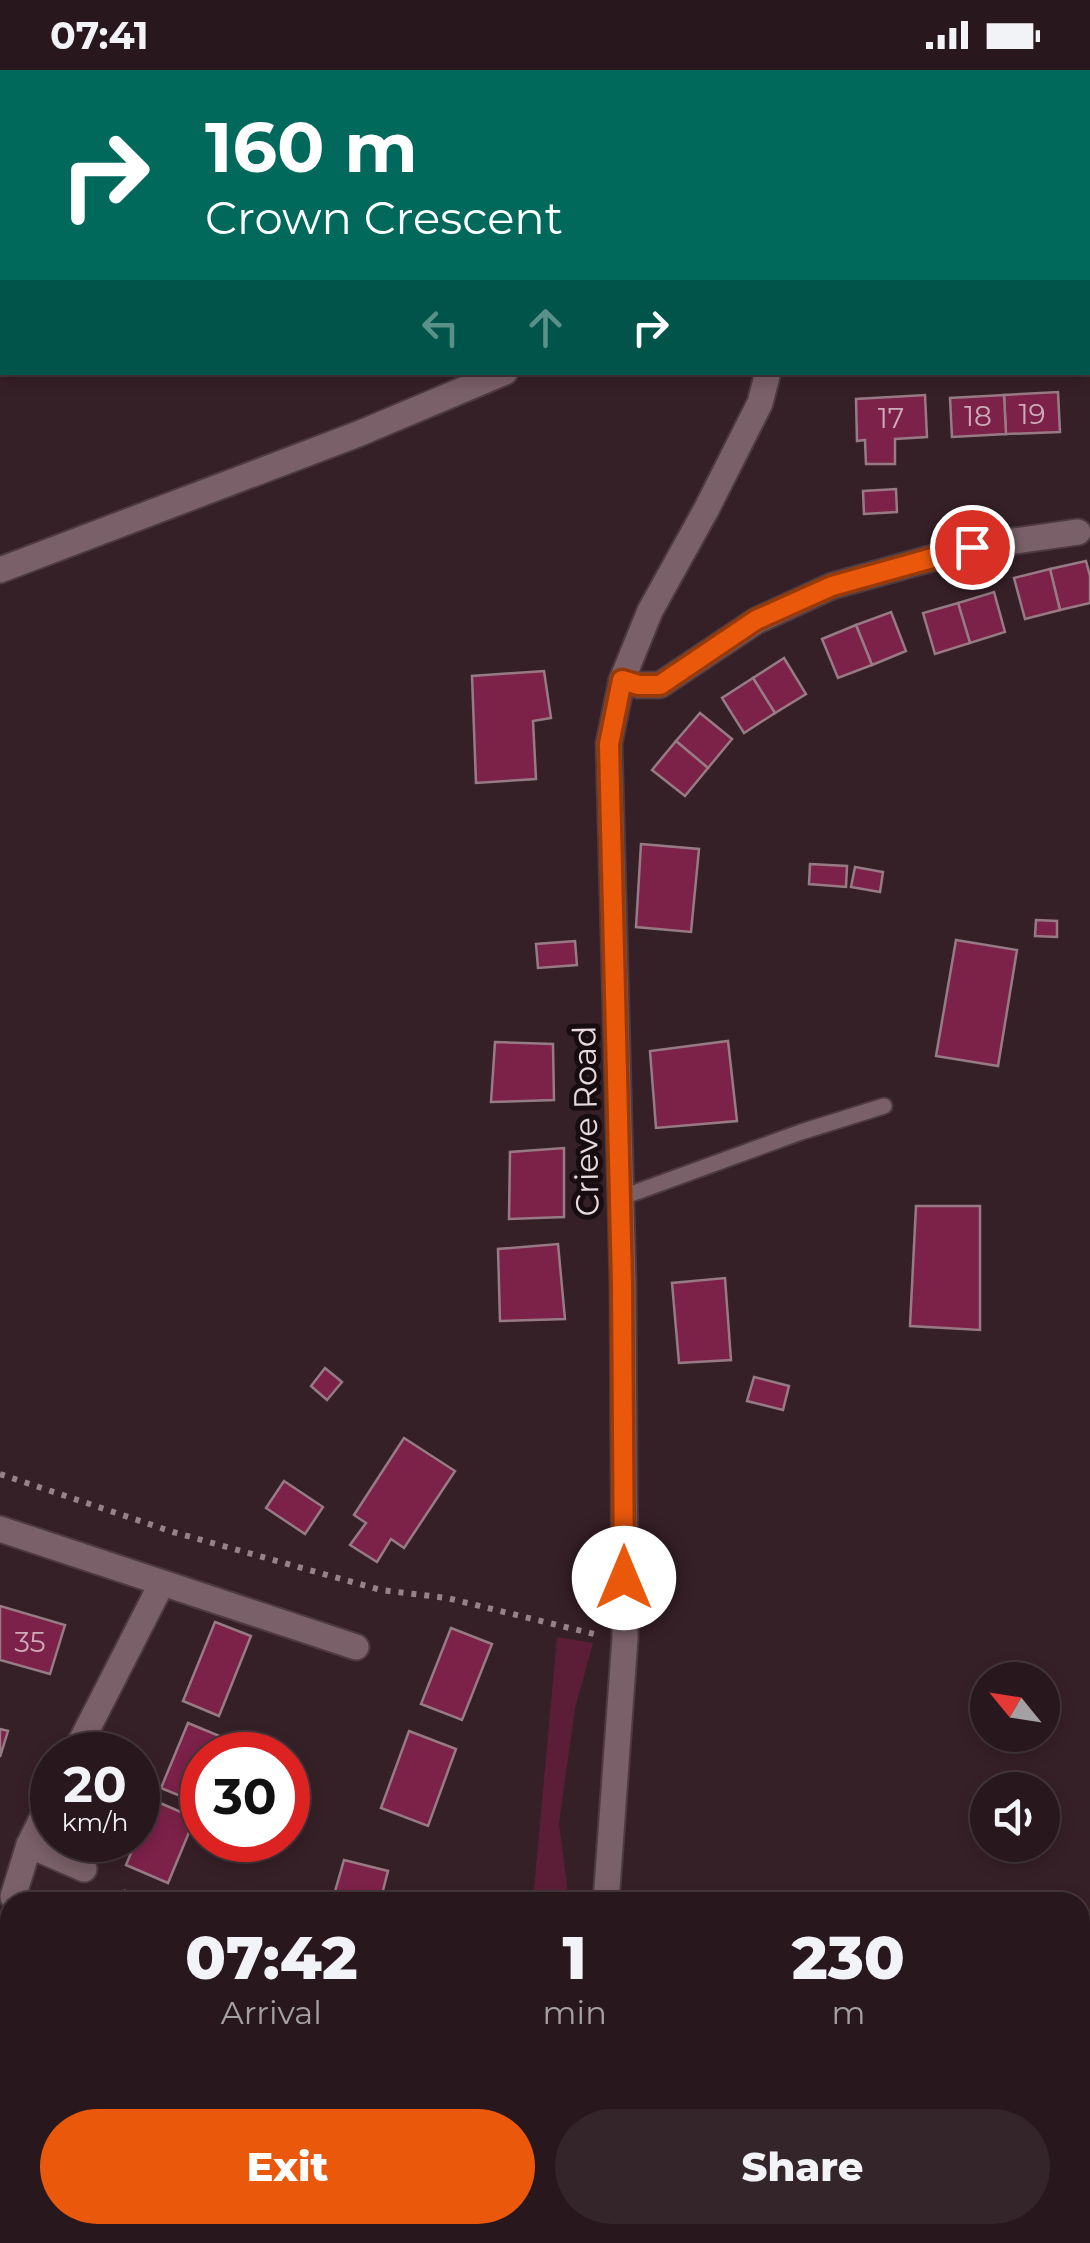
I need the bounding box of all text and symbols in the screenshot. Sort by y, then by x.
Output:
text: 07:41 [50,12,149,59]
text: 160 m [205,104,418,190]
icon: right [40,110,170,240]
text: Crown Crescent [205,190,563,245]
icon: left [413,300,468,355]
icon: ahead [518,300,573,355]
icon: right [623,300,678,355]
house number: 19 [1018,397,1046,431]
house number: 18 [964,399,992,433]
house number: 17 [878,401,904,435]
pin [930,505,1015,590]
icon: arrive [945,520,1000,575]
street label: Crieve Road [564,1025,607,1217]
position arrow [572,1526,676,1630]
house number: 35 [14,1625,46,1659]
north arrow [970,1662,1060,1752]
map controls [970,1662,1060,1862]
speed limit sign: 30 [180,1732,310,1862]
text: 20 [63,1754,127,1815]
button: sound [970,1772,1060,1862]
text: km/h [62,1807,128,1837]
text: 07:42 [185,1921,358,1994]
text: 1 [563,1921,587,1994]
text: 230 [792,1921,905,1994]
text: Arrival [221,1993,322,2032]
text: min [543,1993,607,2032]
text: m [831,1993,865,2032]
button: Exit [40,2109,535,2224]
button: Share [555,2109,1050,2224]

